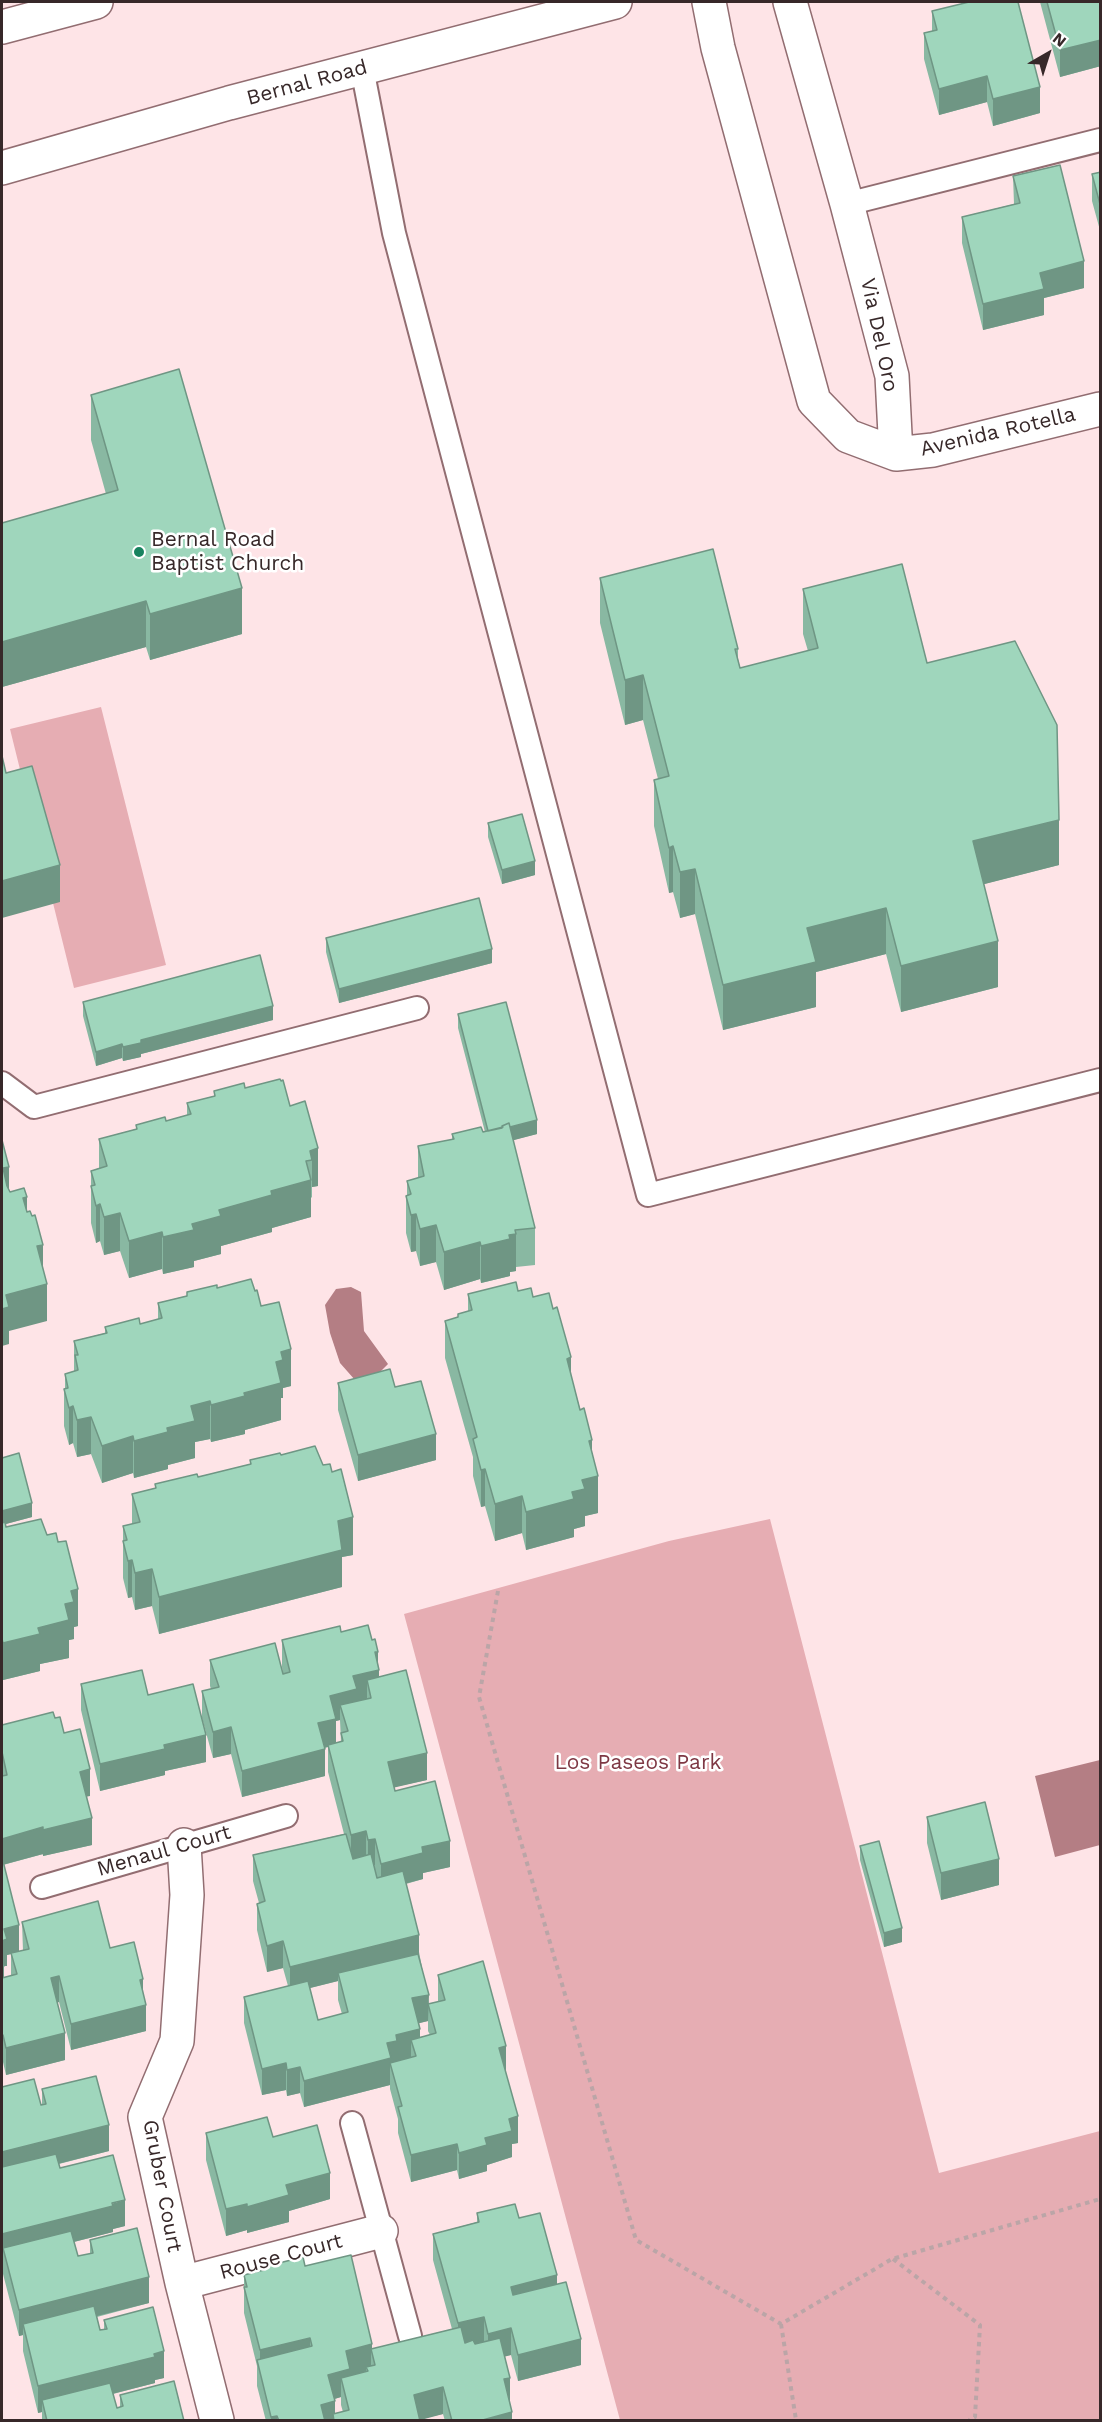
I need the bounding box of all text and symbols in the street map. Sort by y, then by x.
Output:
north arrow [1018,24,1078,84]
text: N [1049,29,1070,51]
street label: Bernal Road [244,55,370,111]
street label: Via Del Oro [855,276,903,394]
street label: Avenida Rotella [918,402,1078,462]
place label: Bernal Road Baptist Church [151,527,304,577]
marker: Bernal Road Baptist Church [132,545,146,559]
park label: Los Paseos Park [555,1750,721,1776]
street label: Menaul Court [94,1820,234,1882]
street label: Gruber Court [137,2118,187,2254]
street label: Rouse Court [217,2228,345,2286]

